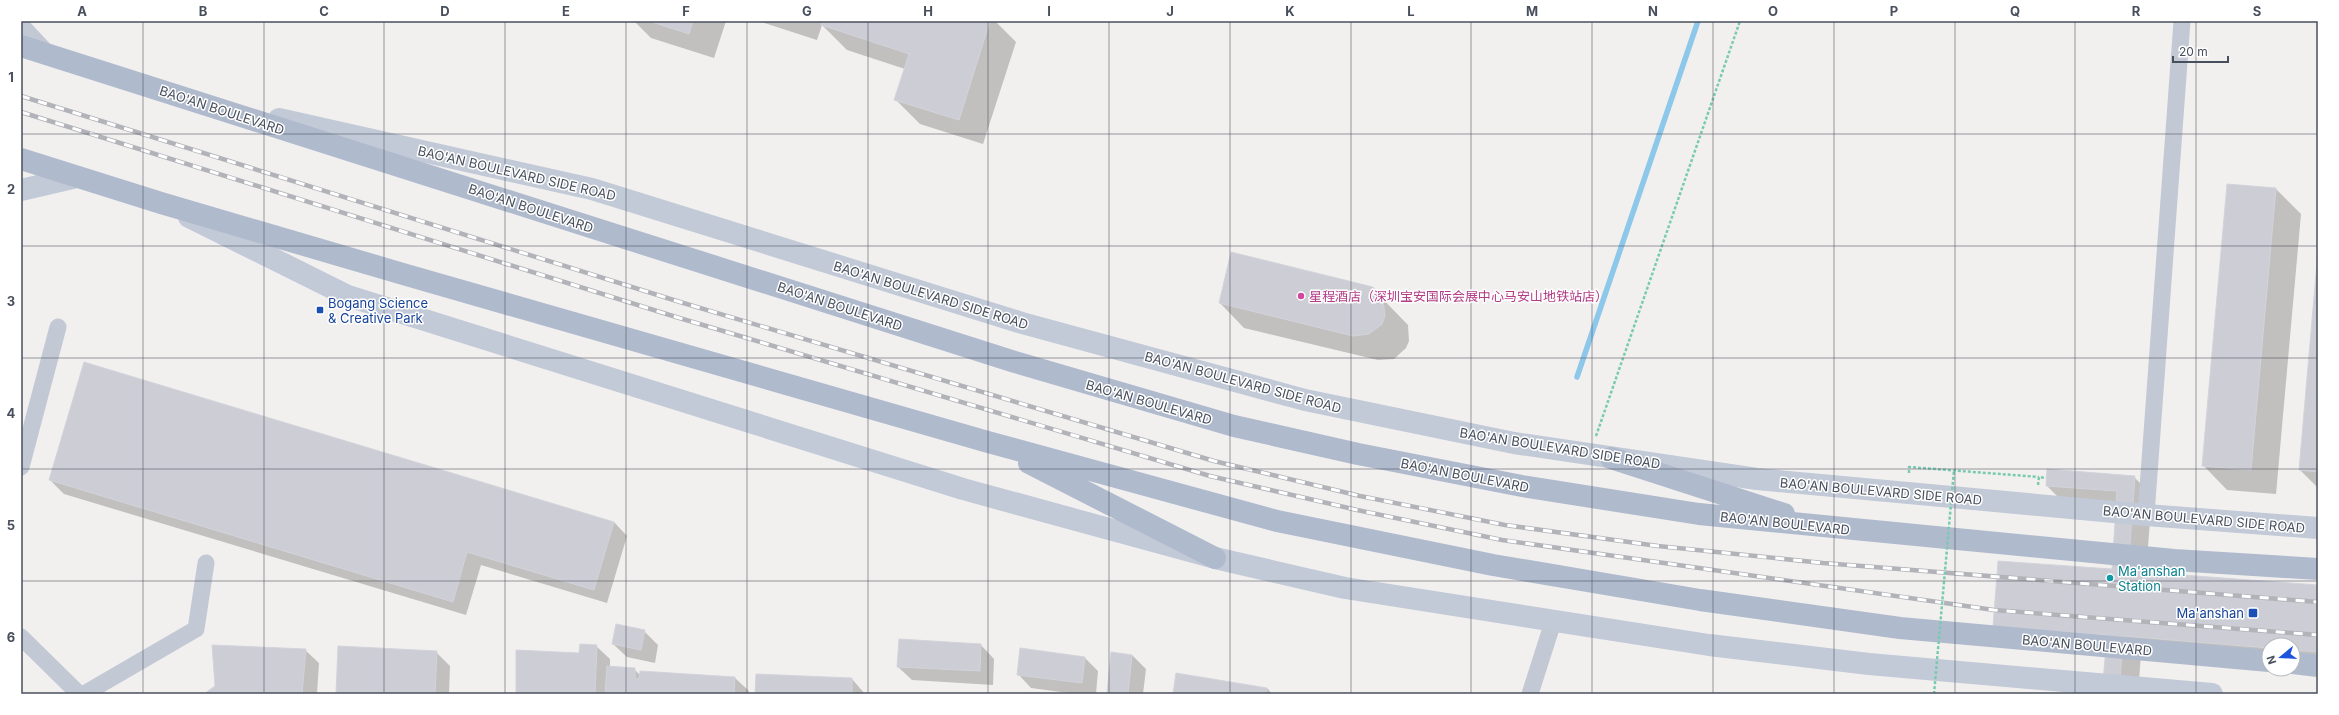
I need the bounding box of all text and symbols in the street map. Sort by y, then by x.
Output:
text: A [77,3,87,19]
text: B [199,3,208,19]
text: C [319,3,329,19]
text: D [440,3,450,19]
text: E [562,3,570,19]
text: F [682,3,690,19]
text: G [802,3,812,19]
text: H [923,3,933,19]
text: I [1047,3,1051,19]
text: J [1166,3,1174,19]
text: K [1285,3,1295,19]
text: L [1407,3,1415,19]
text: M [1526,3,1538,19]
text: N [1648,3,1658,19]
text: O [1768,3,1778,19]
text: P [1890,3,1898,19]
text: Q [2010,3,2020,19]
text: R [2132,3,2141,19]
text: S [2253,3,2261,19]
scale bar [2173,38,2228,64]
text: 20 m [2179,44,2208,59]
text: 1 [8,69,14,85]
street label: BAO'AN BOULEVARD [158,82,286,138]
street label: BAO'AN BOULEVARD SIDE ROAD [416,142,618,204]
street label: BAO'AN BOULEVARD [467,180,595,236]
text: 2 [7,181,15,197]
street label: BAO'AN BOULEVARD SIDE ROAD [832,258,1030,332]
street label: BAO'AN BOULEVARD [776,278,904,334]
place label: 星程酒店（深圳宝安国际会展中心马安山地铁站店） [1309,288,1608,304]
marker: 星程酒店（深圳宝安国际会展中心马安山地铁站店） [1296,291,1306,301]
text: 3 [7,293,15,309]
place label: Bogang Science & Creative Park [328,295,428,326]
marker: Bogang Science & Creative Park [315,305,325,315]
street label: BAO'AN BOULEVARD SIDE ROAD [1143,348,1343,416]
street label: BAO'AN BOULEVARD [1084,377,1214,427]
text: 4 [7,405,16,421]
street label: BAO'AN BOULEVARD SIDE ROAD [1459,424,1661,472]
street label: BAO'AN BOULEVARD [1399,455,1531,495]
street label: BAO'AN BOULEVARD SIDE ROAD [1779,474,1983,508]
street label: BAO'AN BOULEVARD SIDE ROAD [2102,502,2306,536]
street label: BAO'AN BOULEVARD [1719,508,1851,538]
text: 5 [7,517,15,533]
place label: Ma'anshan Station [2118,563,2185,594]
marker: Ma'anshan Station [2105,573,2115,583]
place label: Ma'anshan [2177,605,2244,621]
marker: Ma'anshan [2247,607,2259,619]
text: 6 [7,629,15,645]
street label: BAO'AN BOULEVARD [2021,631,2153,659]
north arrow [2261,637,2301,677]
text: N [2264,654,2279,666]

